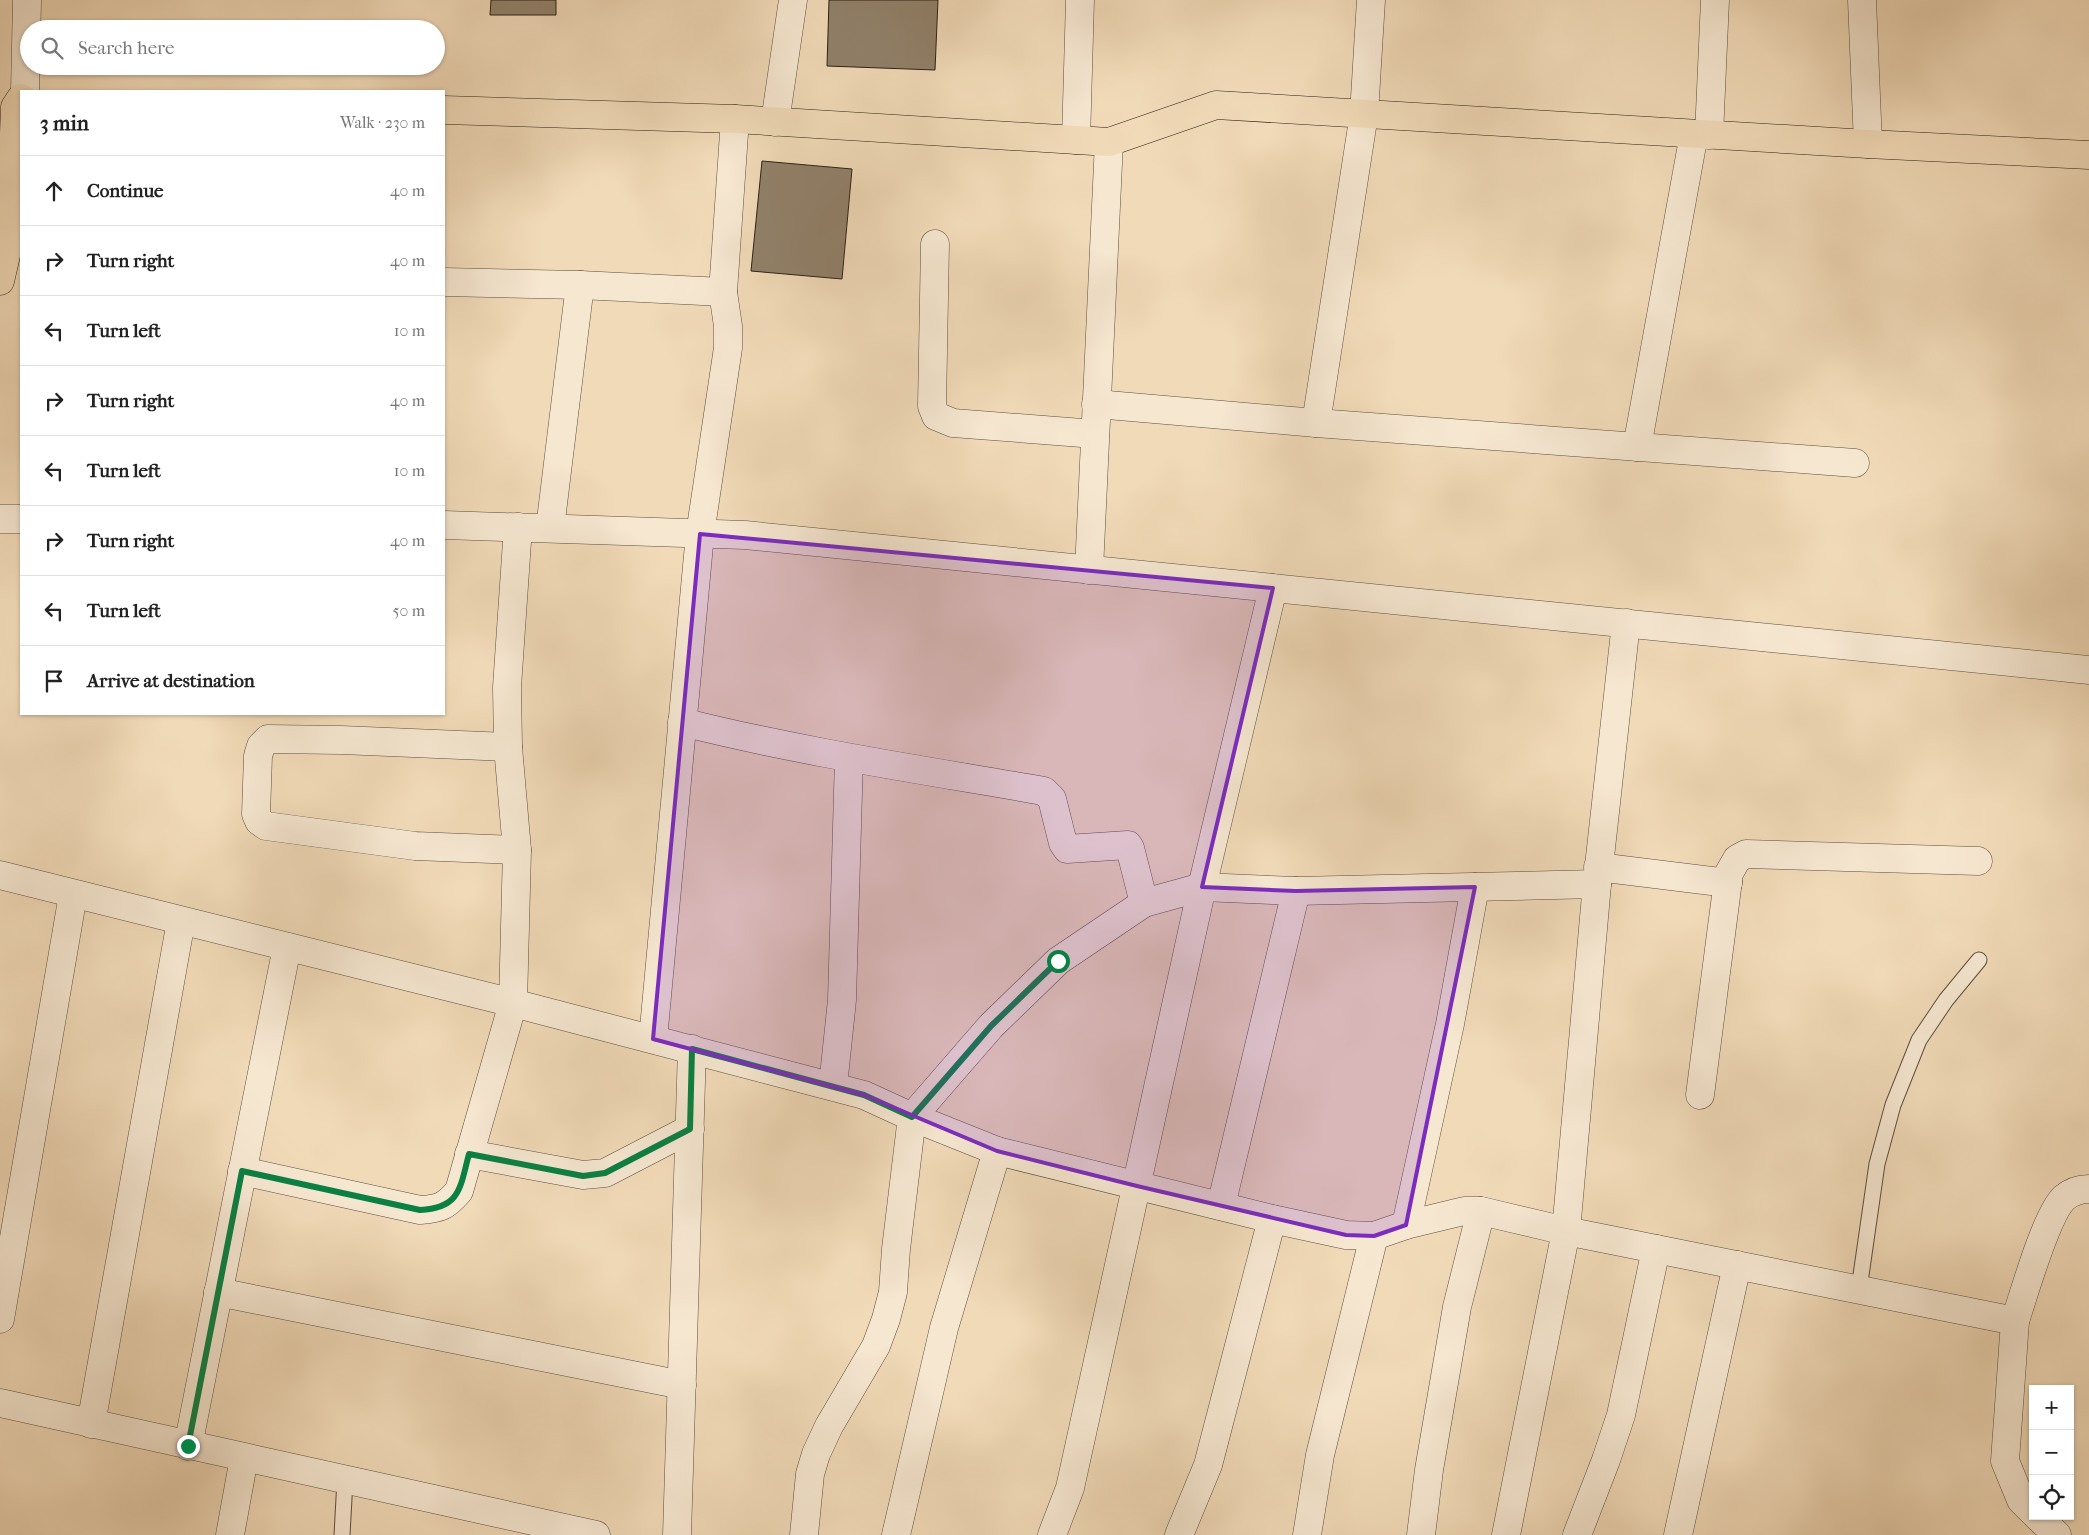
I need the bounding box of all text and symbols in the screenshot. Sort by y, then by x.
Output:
search box [20,20,445,75]
icon: search [38,34,66,62]
text: Search here [78,37,174,59]
text: 3 min [40,111,89,135]
text: Walk · 230 m [340,113,425,132]
icon: ahead [40,177,68,205]
text: Continue [87,180,163,202]
text: 40 m [390,181,425,200]
icon: right [40,247,68,275]
text: Turn right [87,250,174,272]
text: 40 m [390,251,425,270]
icon: left [40,317,68,345]
text: Turn left [87,320,161,342]
text: 10 m [394,321,425,340]
icon: right [40,387,68,415]
text: Turn right [87,390,174,412]
text: 40 m [390,391,425,410]
icon: left [40,457,68,485]
text: Turn left [87,460,161,482]
text: 10 m [394,461,425,480]
icon: right [40,527,68,555]
text: Turn right [87,530,174,552]
text: 40 m [390,531,425,550]
icon: left [40,597,68,625]
text: Turn left [87,600,161,622]
text: 50 m [393,601,425,620]
icon: arrive [40,667,68,695]
text: Arrive at destination [87,670,255,692]
route start [1047,950,1070,973]
map controls [2029,1385,2074,1520]
button: + [2029,1385,2074,1430]
button: − [2029,1430,2074,1475]
route end [177,1435,200,1458]
button: locate [2029,1475,2074,1520]

